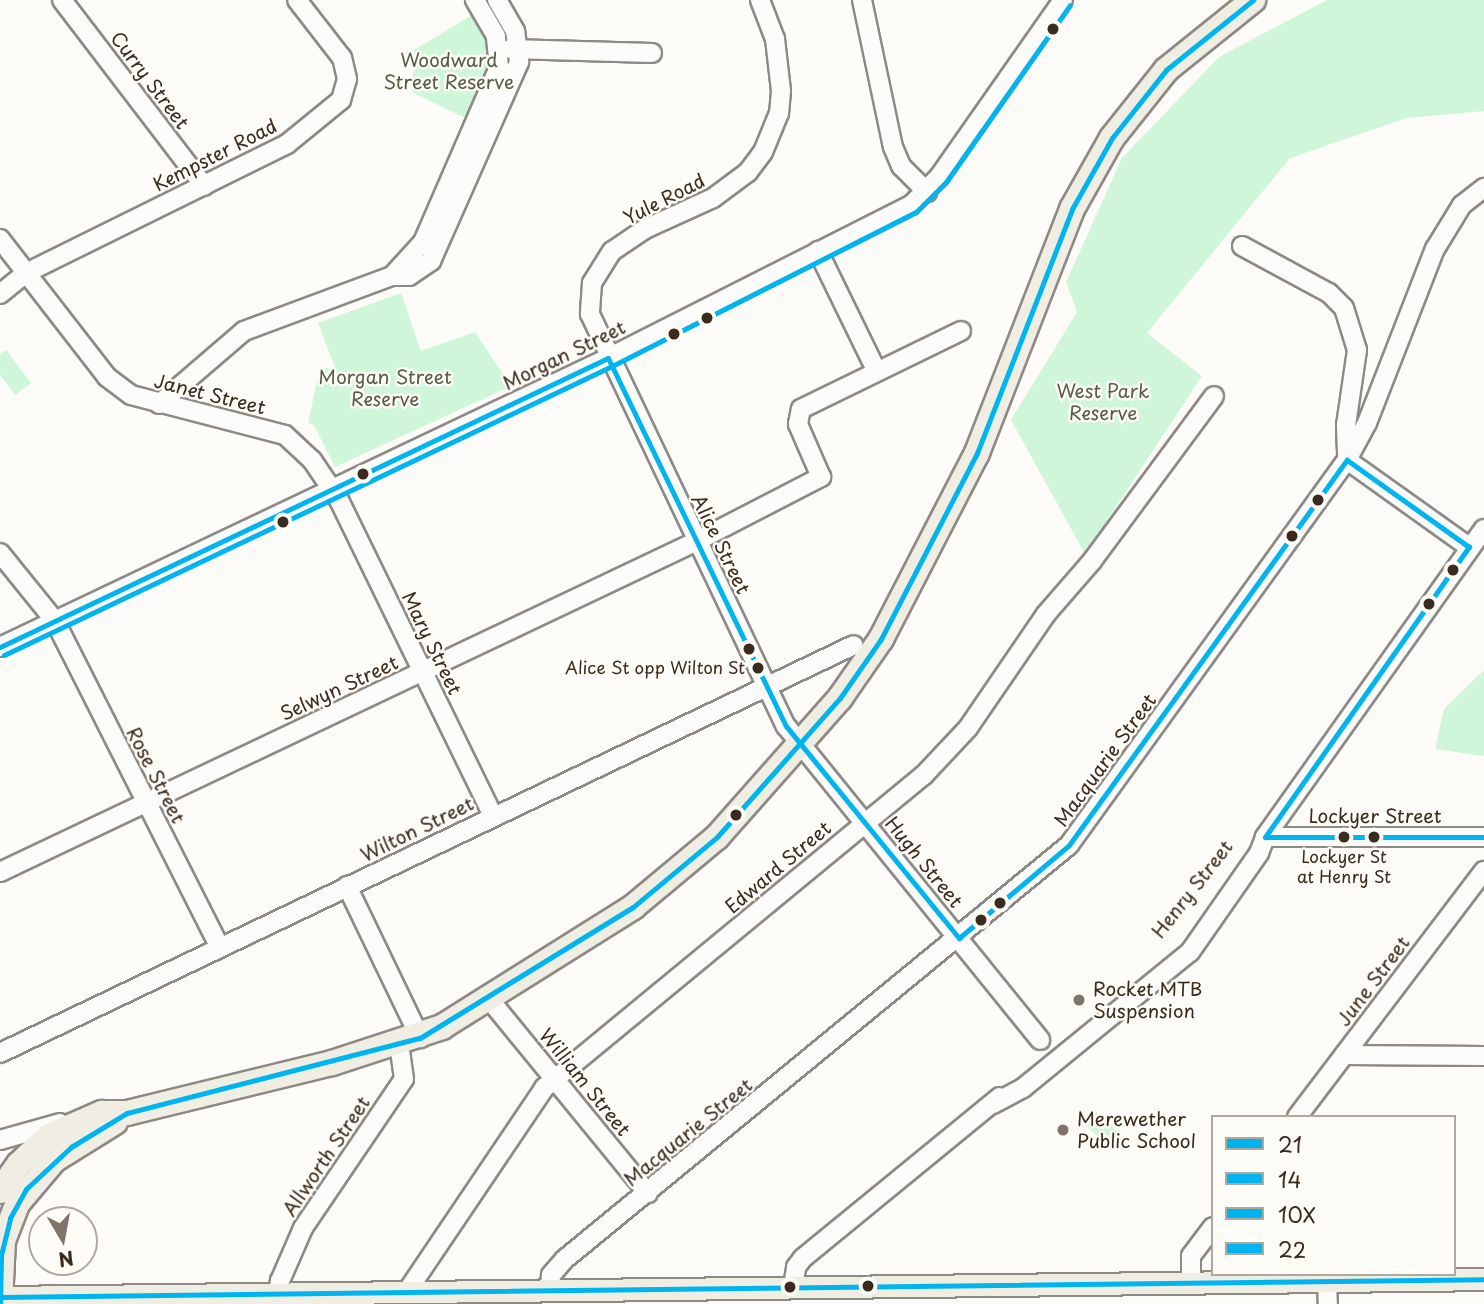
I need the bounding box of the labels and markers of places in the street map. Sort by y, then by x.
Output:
unlabelled marker [1046,22,1060,36]
unlabelled marker [700,311,714,325]
unlabelled marker [667,327,681,341]
unlabelled marker [356,467,370,481]
unlabelled marker [1311,493,1325,507]
unlabelled marker [276,515,290,529]
unlabelled marker [1285,529,1299,543]
unlabelled marker [1446,563,1460,577]
unlabelled marker [1422,597,1436,611]
unlabelled marker [742,642,756,656]
place label: Alice St opp Wilton St [566,658,745,678]
marker: Alice St opp Wilton St [751,661,765,675]
unlabelled marker [729,808,743,822]
marker: Lockyer St at Henry St [1337,830,1351,844]
unlabelled marker [1367,830,1381,844]
place label: Lockyer St at Henry St [1296,847,1392,887]
unlabelled marker [993,896,1007,910]
unlabelled marker [974,913,988,927]
place label: Rocket MTB Suspension [1093,978,1204,1022]
marker: Rocket MTB Suspension [1071,992,1087,1008]
place label: Merewether Public School [1077,1108,1197,1152]
marker: Merewether Public School [1055,1122,1071,1138]
unlabelled marker [861,1279,875,1293]
unlabelled marker [783,1280,797,1294]

